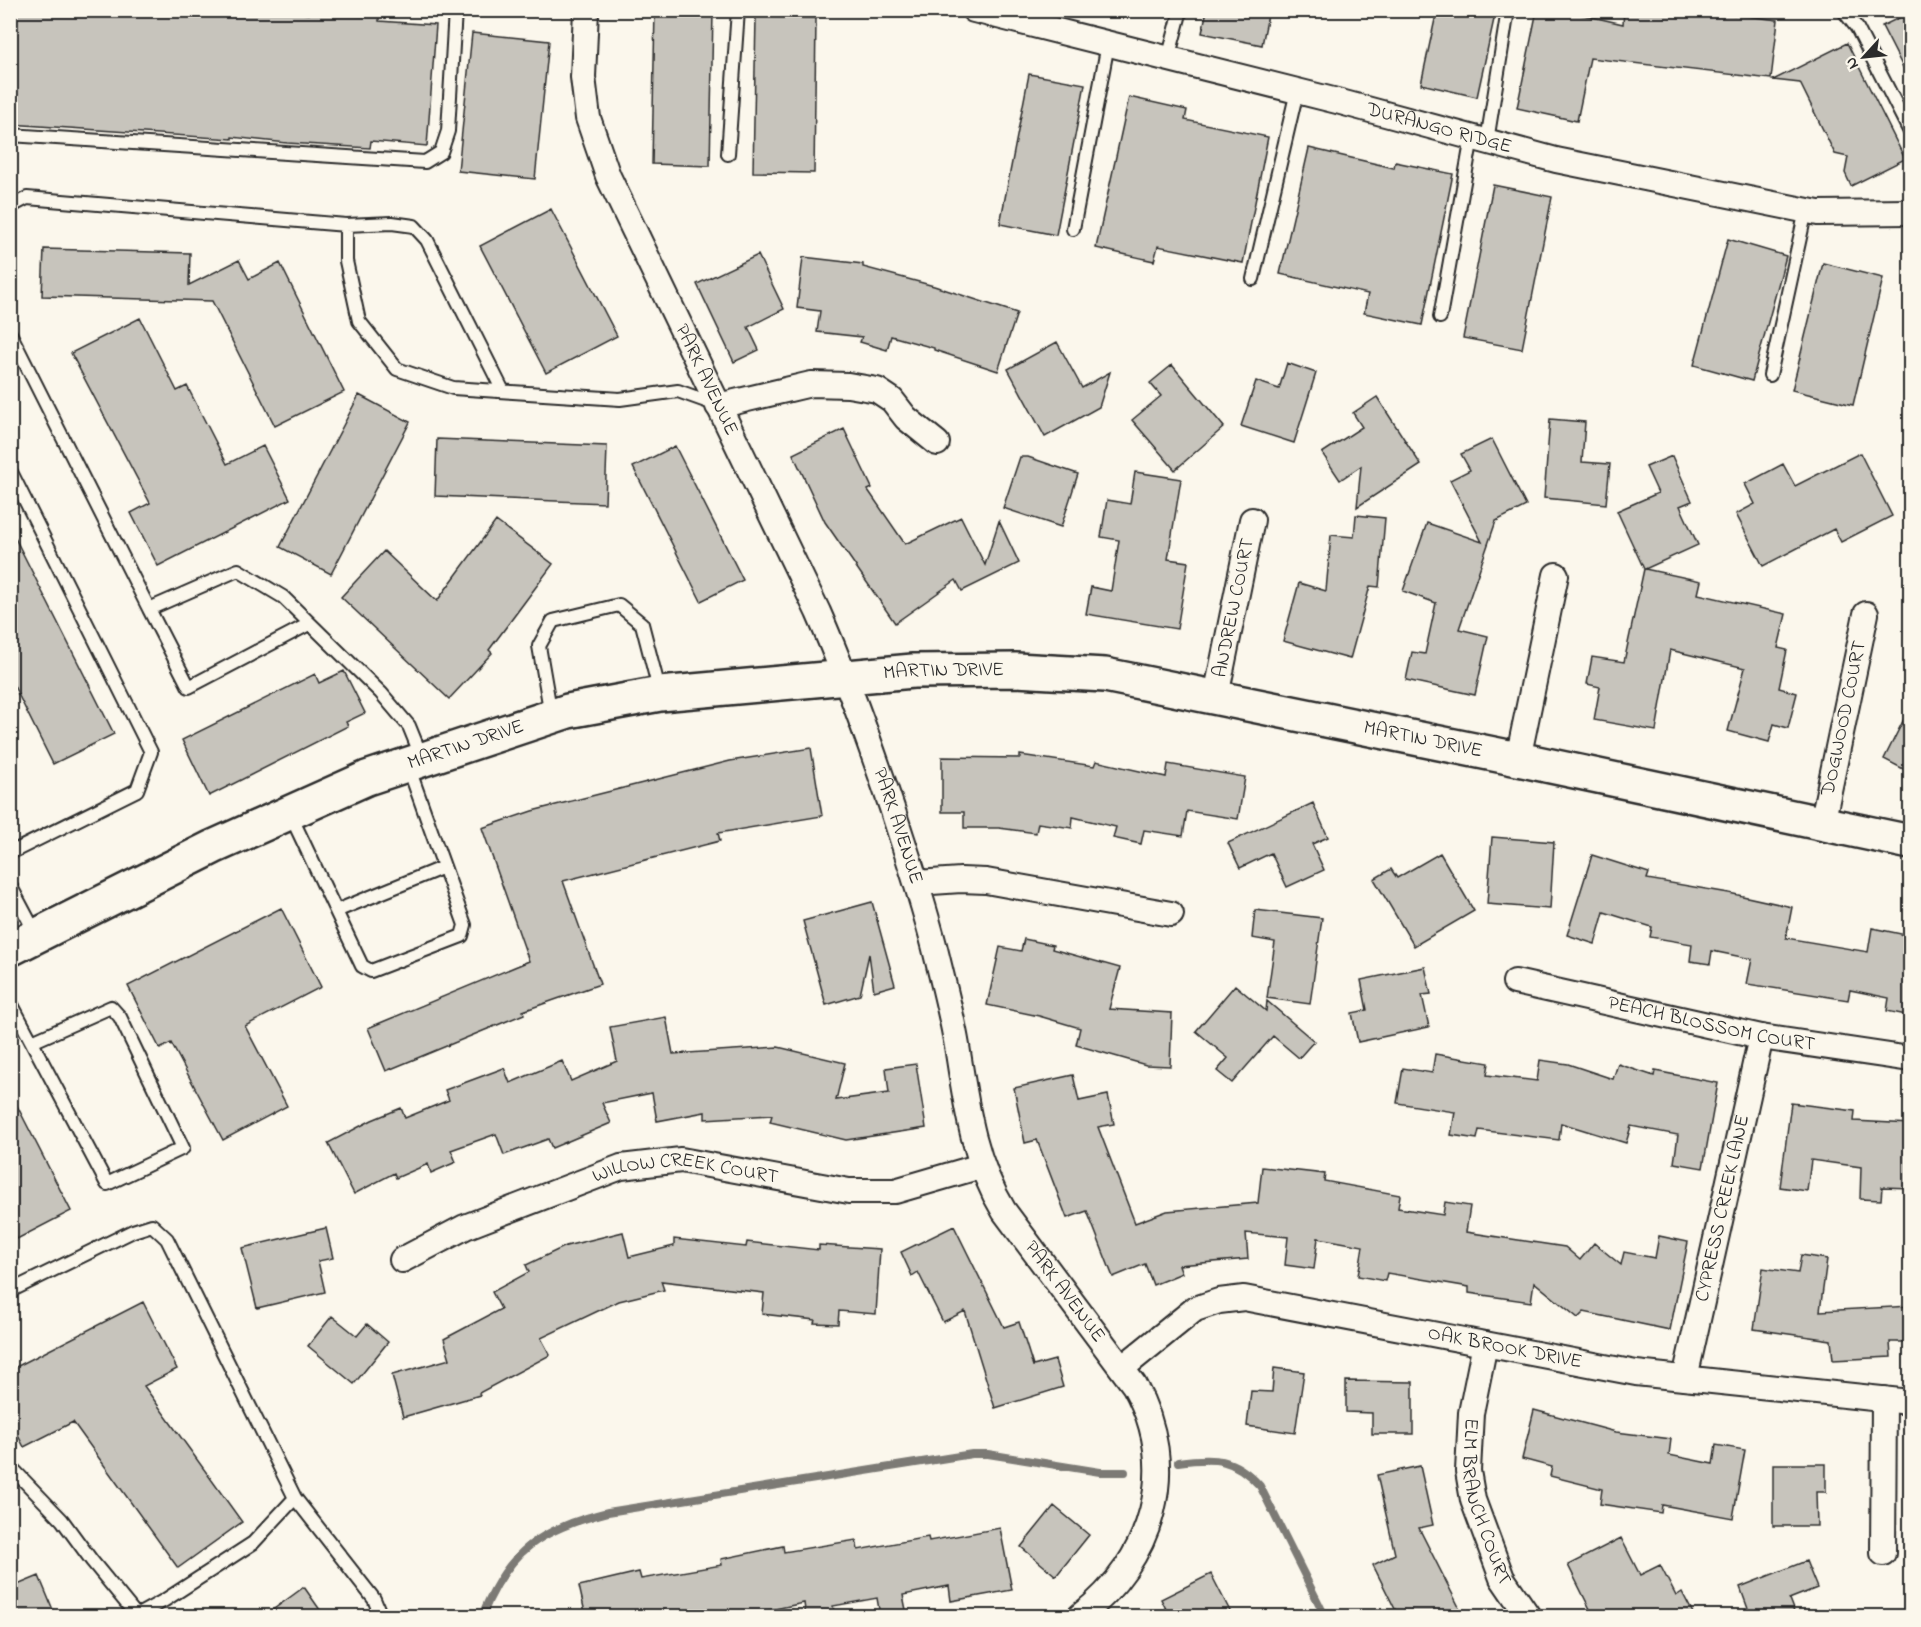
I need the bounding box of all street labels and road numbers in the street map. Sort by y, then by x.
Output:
street label: DURANGO RIDGE [1362,95,1515,162]
street label: PARK AVENUE [667,319,745,440]
street label: ANDREW COURT [1206,536,1262,680]
street label: DOGWOOD COURT [1814,638,1875,799]
street label: MARTIN DRIVE [882,656,1004,688]
street label: MARTIN DRIVE [404,712,528,778]
street label: MARTIN DRIVE [1361,713,1485,766]
street label: PARK AVENUE [865,764,930,888]
street label: PEACH BLOSSOM COURT [1605,989,1817,1059]
street label: CYPRESS CREEK LANE [1688,1112,1758,1304]
street label: WILLOW CREEK COURT [588,1145,781,1192]
street label: PARK AVENUE [1017,1235,1112,1349]
street label: OAK BROOK DRIVE [1425,1319,1585,1377]
street label: ELM BRANCH COURT [1453,1417,1518,1592]

